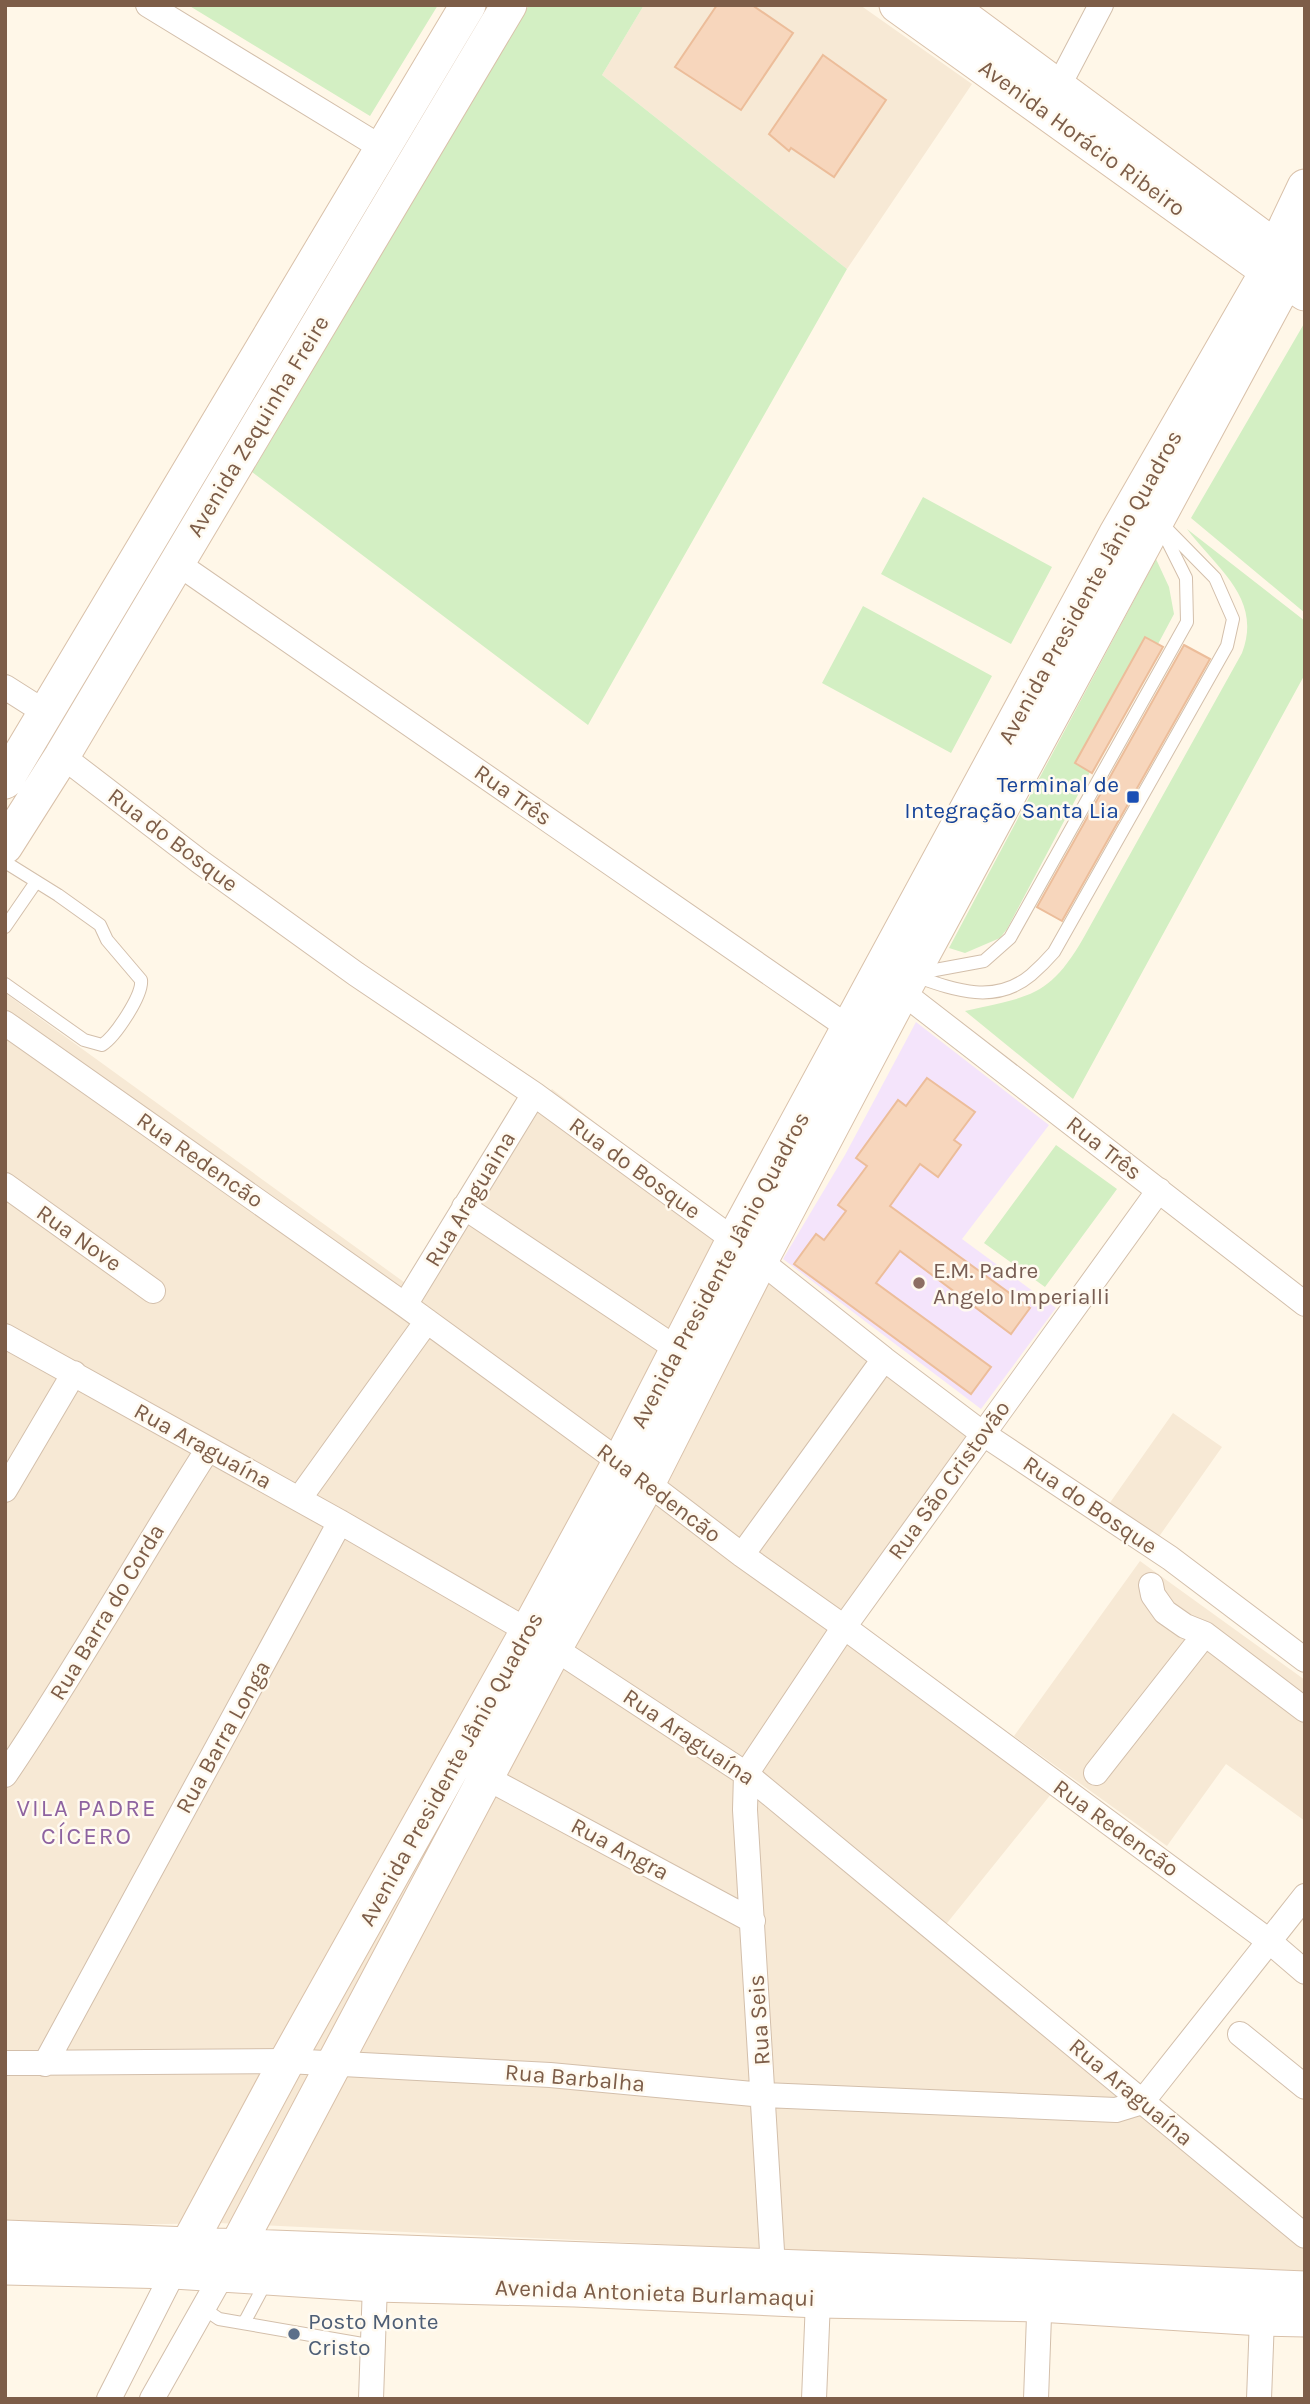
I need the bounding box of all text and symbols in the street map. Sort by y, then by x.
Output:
street label: Avenida Horácio Ribeiro [974,54,1190,222]
street label: Avenida Zequinha Freire [181,311,335,541]
street label: Avenida Presidente Jânio Quadros [992,425,1188,749]
street label: Rua Três [469,759,557,831]
place label: Terminal de Integração Santa Lia [904,771,1119,824]
street label: Rua do Bosque [103,782,243,898]
marker: Terminal de Integração Santa Lia [1125,789,1141,805]
street label: Rua Redencão [131,1106,269,1214]
street label: Avenida Presidente Jânio Quadros [625,1107,815,1433]
street label: Rua Três [1061,1110,1147,1186]
street label: Rua do Bosque [564,1111,706,1225]
street label: Rua Araguaina [419,1126,521,1272]
street label: Rua Nove [31,1199,127,1277]
place label: E.M. Padre Angelo Imperialli [933,1257,1110,1310]
marker: E.M. Padre Angelo Imperialli [911,1275,927,1291]
street label: Rua São Cristovão [882,1395,1016,1565]
street label: Rua Araguaína [129,1397,277,1495]
street label: Rua Redencão [592,1438,726,1548]
street label: Rua do Bosque [1018,1450,1162,1560]
street label: Rua Barra do Corda [44,1519,170,1705]
street label: Avenida Presidente Jânio Quadros [353,1607,549,1931]
street label: Rua Barra Longa [170,1656,276,1818]
street label: Rua Araguaína [618,1683,760,1791]
street label: Rua Redencão [1048,1773,1184,1883]
district label: VILA PADRE CÍCERO [16,1794,158,1850]
street label: Rua Angra [566,1812,674,1886]
street label: Rua Seis [742,1974,776,2066]
street label: Rua Araguaína [1064,2032,1198,2152]
street label: Rua Barbalha [504,2058,646,2098]
street label: Avenida Antonieta Burlamaqui [495,2274,815,2312]
place label: Posto Monte Cristo [308,2308,438,2361]
marker: Posto Monte Cristo [286,2326,302,2342]

